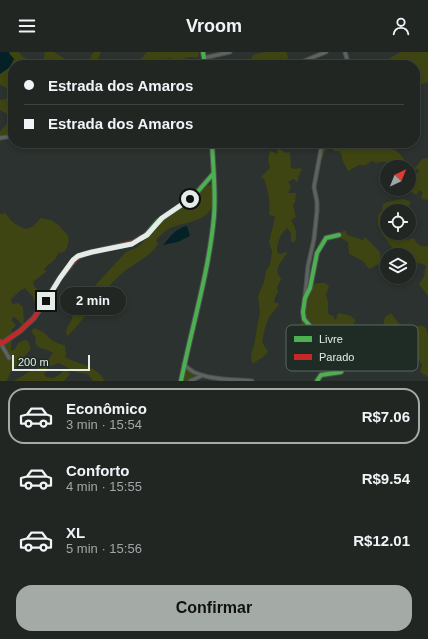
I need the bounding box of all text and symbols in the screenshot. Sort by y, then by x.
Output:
icon: menu [16,15,38,37]
icon: person [390,15,412,37]
text: Vroom [186,16,242,36]
text: Estrada dos Amaros [48,77,193,94]
text: Estrada dos Amaros [48,115,193,132]
north arrow [380,160,416,196]
map controls [380,160,416,284]
route start [181,190,199,208]
button: locate [380,204,416,240]
button: layers [380,248,416,284]
callout: 2 min [60,287,126,315]
route end [37,292,55,310]
text: 2 min [76,293,110,308]
legend [286,325,418,371]
text: Livre [319,333,343,345]
text: Parado [319,351,354,363]
scale bar [12,353,90,372]
text: 200 m [18,356,49,368]
icon: car [18,398,54,434]
text: Econômico [66,400,147,417]
text: R$7.06 [362,408,410,425]
text: 3 min · 15:54 [66,417,142,432]
icon: car [18,460,54,496]
text: Conforto [66,462,129,479]
text: R$9.54 [362,470,410,487]
text: 4 min · 15:55 [66,479,142,494]
icon: car [18,522,54,558]
text: XL [66,524,85,541]
text: R$12.01 [353,532,410,549]
text: 5 min · 15:56 [66,541,142,556]
button: Confirmar [16,585,412,631]

